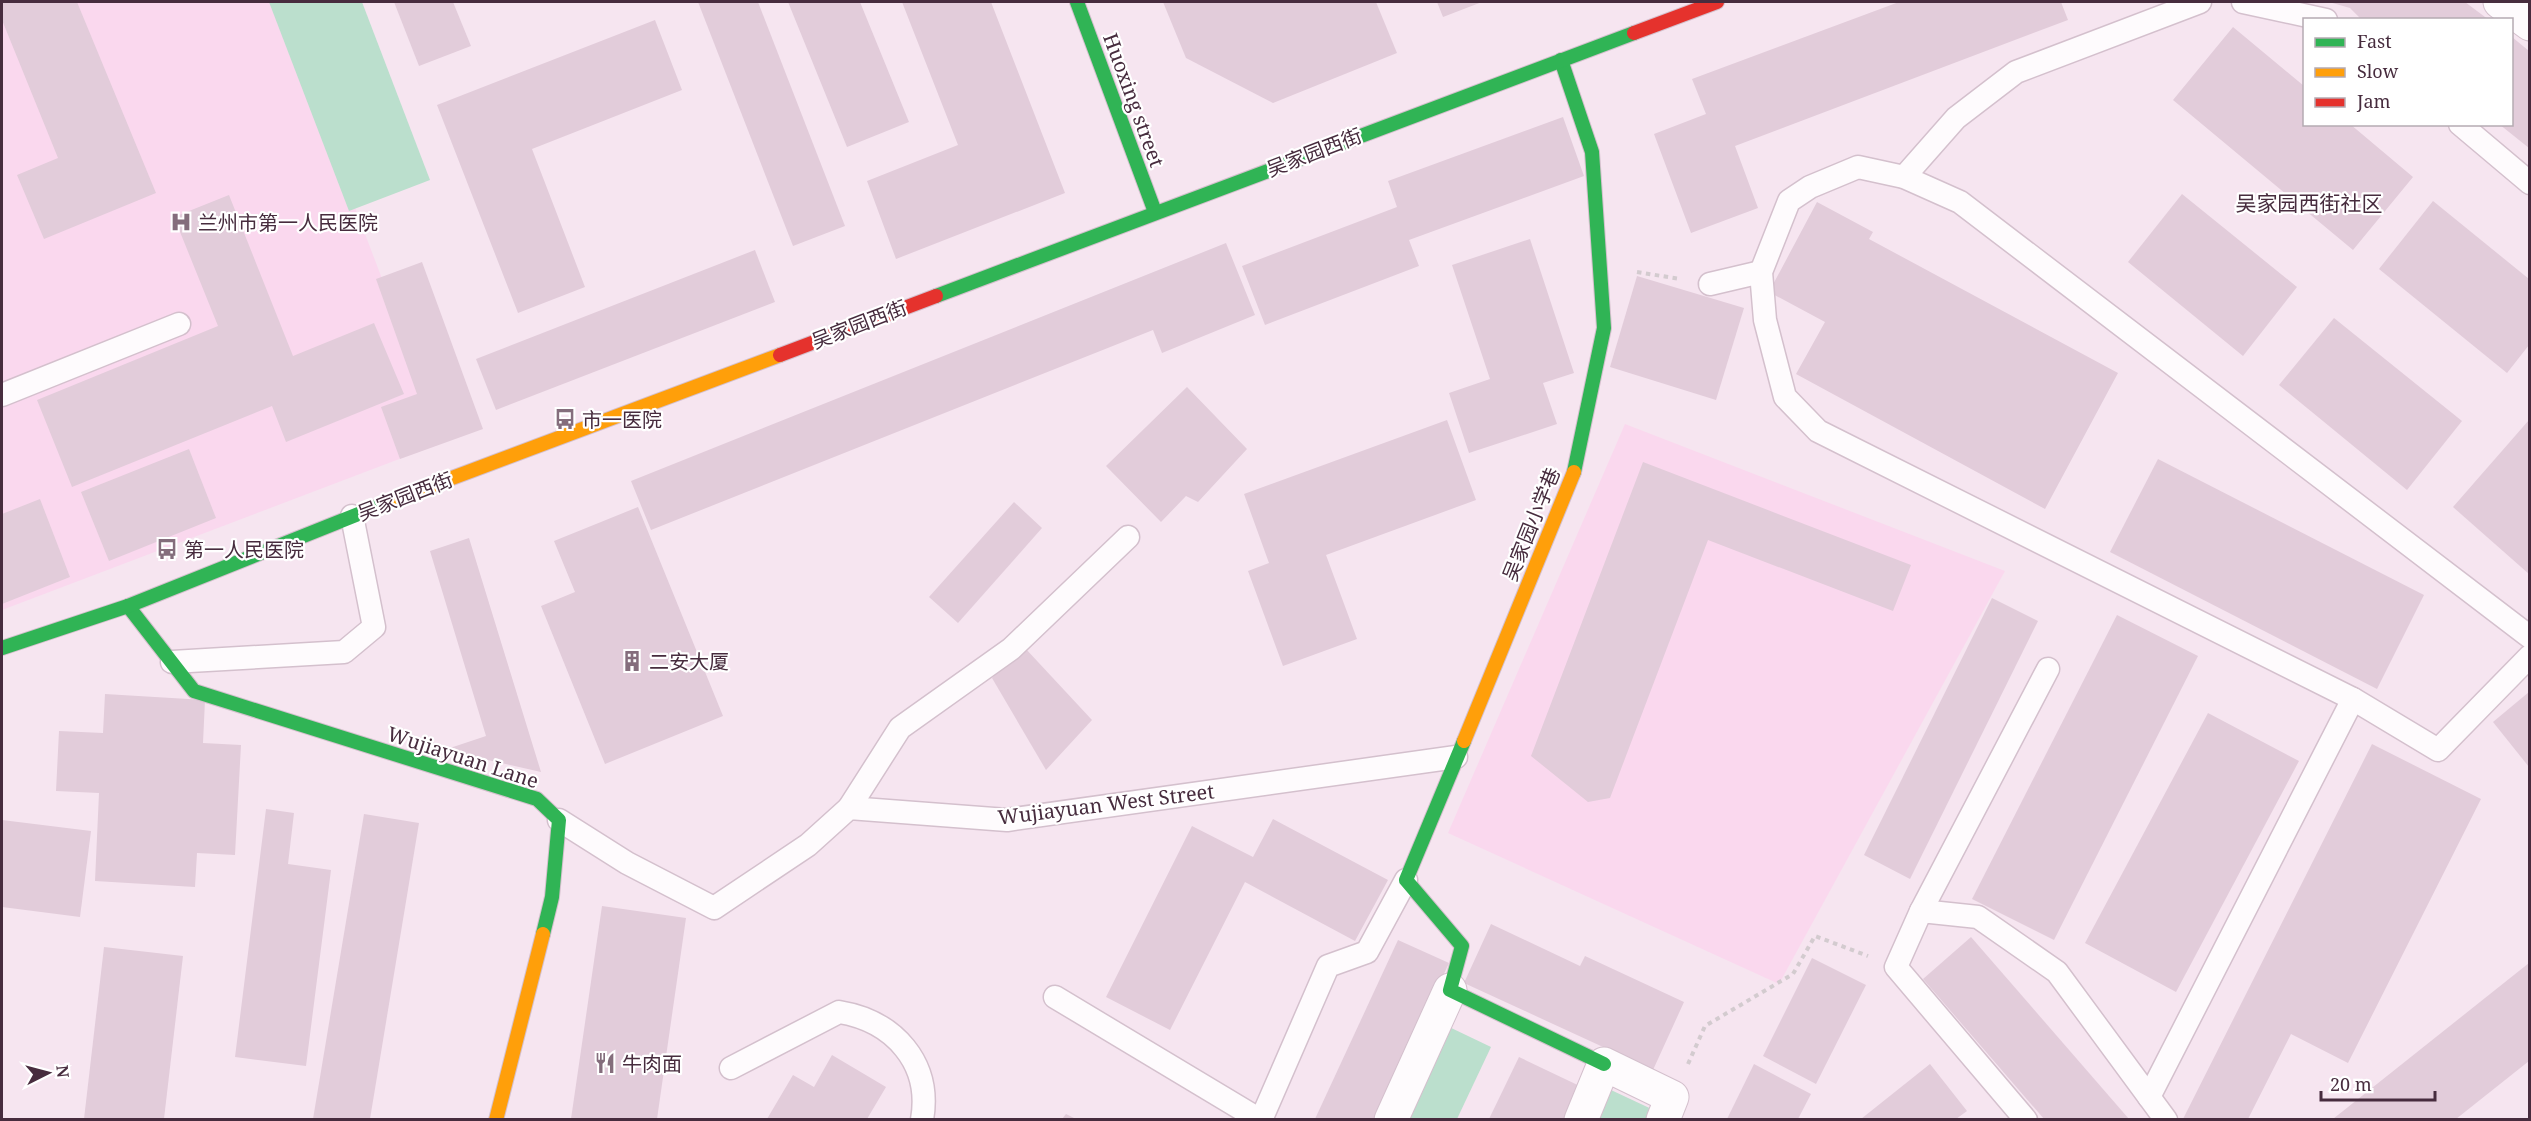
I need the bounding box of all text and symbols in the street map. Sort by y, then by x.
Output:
legend [2303,18,2513,126]
street label: Huoxing street [1097,29,1171,171]
text: Fast [2357,29,2392,53]
text: Slow [2357,59,2399,83]
text: Jam [2356,89,2391,113]
street label: 吴家园西街 [1262,121,1366,183]
district label: 吴家园西街社区 [2236,189,2383,217]
place label: 兰州市第一人民医院 [198,209,378,236]
hospital icon: 兰州市第一人民医院 [169,210,193,234]
street label: 吴家园西街 [807,293,911,355]
place label: 市一医院 [582,406,662,433]
bus stop icon: 市一医院 [553,407,577,431]
street label: 吴家园小学巷 [1496,463,1566,585]
street label: 吴家园西街 [353,465,457,527]
place label: 第一人民医院 [184,536,304,563]
bus stop icon: 第一人民医院 [155,537,179,561]
place label: 二安大厦 [649,648,729,675]
building icon: 二安大厦 [620,649,644,673]
street label: Wujiayuan Lane [384,720,542,794]
street label: Wujiayuan West Street [996,777,1216,831]
north arrow [18,1043,78,1103]
place label: 牛肉面 [622,1050,682,1077]
restaurant icon: 牛肉面 [593,1051,617,1075]
text: N [51,1064,75,1079]
scale bar [2321,1064,2435,1102]
text: 20 m [2330,1072,2372,1096]

